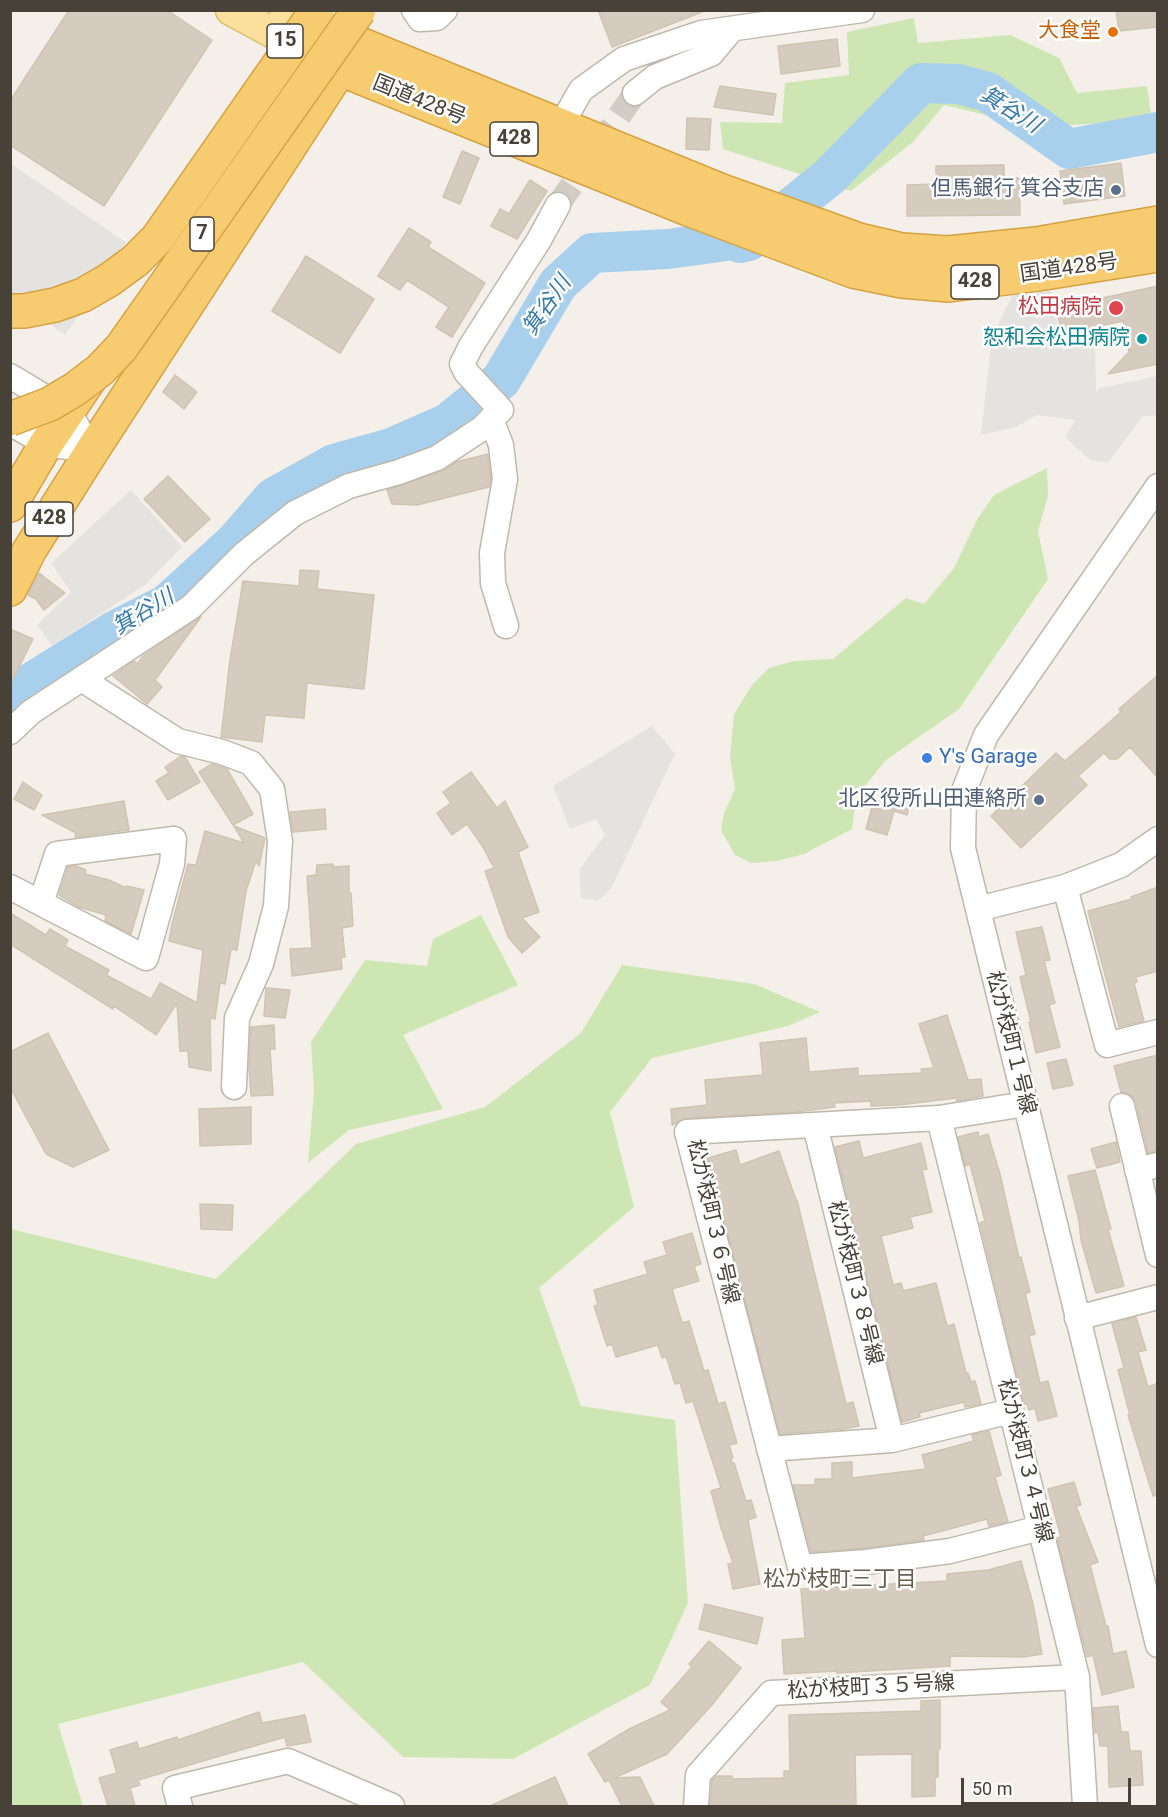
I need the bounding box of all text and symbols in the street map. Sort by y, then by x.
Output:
place label: 大食堂 [1038,19,1101,45]
road number: 15 [267,24,303,58]
marker: 大食堂 [1106,25,1120,39]
street label: 国道428号 [369,71,469,131]
water label: 箕谷川 [975,82,1045,140]
road number: 428 [490,122,538,156]
place label: 但馬銀行 箕谷支店 [931,177,1104,203]
marker: 但馬銀行 箕谷支店 [1109,183,1123,197]
road number: 7 [190,217,214,251]
street label: 国道428号 [1019,250,1119,288]
road number: 428 [951,265,999,299]
water label: 箕谷川 [518,271,578,341]
place label: 松田病院 [1018,295,1102,321]
marker: 松田病院 [1107,299,1125,317]
place label: 恕和会松田病院 [983,326,1130,352]
marker: 恕和会松田病院 [1135,332,1149,346]
road number: 428 [25,502,73,536]
water label: 箕谷川 [109,585,179,641]
place label: Y's Garage [939,745,1037,771]
marker: Y's Garage [920,751,934,765]
place label: 北区役所山田連絡所 [838,787,1027,813]
marker: 北区役所山田連絡所 [1032,793,1046,807]
street label: 松が枝町１号線 [980,969,1040,1117]
street label: 松が枝町３６号線 [681,1137,743,1307]
street label: 松が枝町３８号線 [821,1198,887,1368]
street label: 松が枝町３４号線 [991,1376,1057,1546]
district label: 松が枝町三丁目 [763,1567,917,1593]
street label: 松が枝町３５号線 [786,1671,956,1705]
scale bar [964,1766,1134,1804]
text: 50 m [972,1778,1012,1799]

